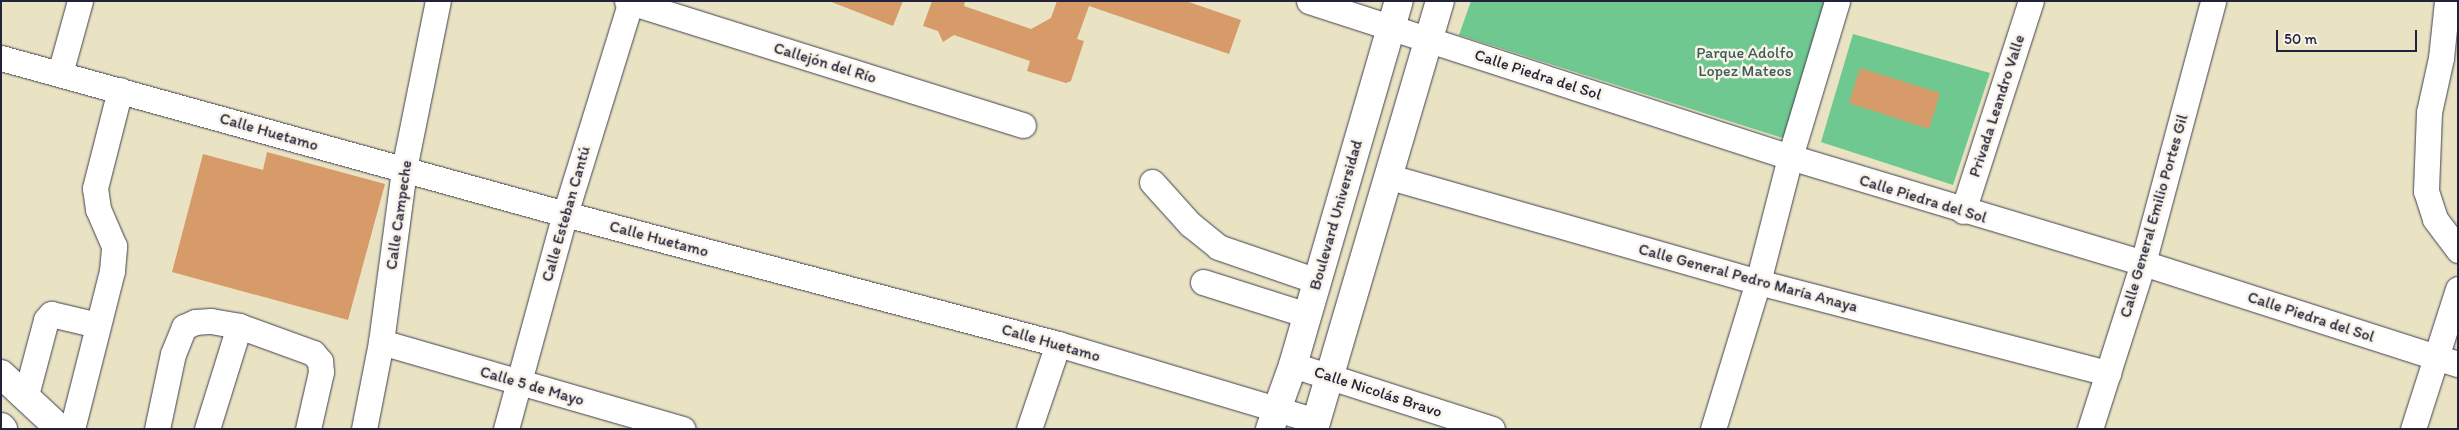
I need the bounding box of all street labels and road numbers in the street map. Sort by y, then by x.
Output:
street label: Privada Leandro Valle [1965,32,2029,180]
street label: Callejón del Río [771,38,879,88]
street label: Calle Piedra del Sol [1472,45,1604,105]
street label: Calle Huetamo [217,109,321,155]
street label: Calle General Emilio Portes Gil [2116,112,2192,320]
street label: Boulevard Universidad [1305,137,1367,293]
street label: Calle Esteban Cantú [538,144,594,284]
street label: Calle Campeche [382,159,416,271]
street label: Calle Piedra del Sol [1857,170,1989,228]
street label: Calle Huetamo [607,217,711,261]
street label: Calle General Pedro María Anaya [1637,240,1859,316]
street label: Calle Piedra del Sol [2245,287,2377,347]
street label: Calle Huetamo [999,320,1103,366]
street label: Calle 5 de Mayo [478,362,586,410]
street label: Calle Nicolás Bravo [1311,362,1445,422]

